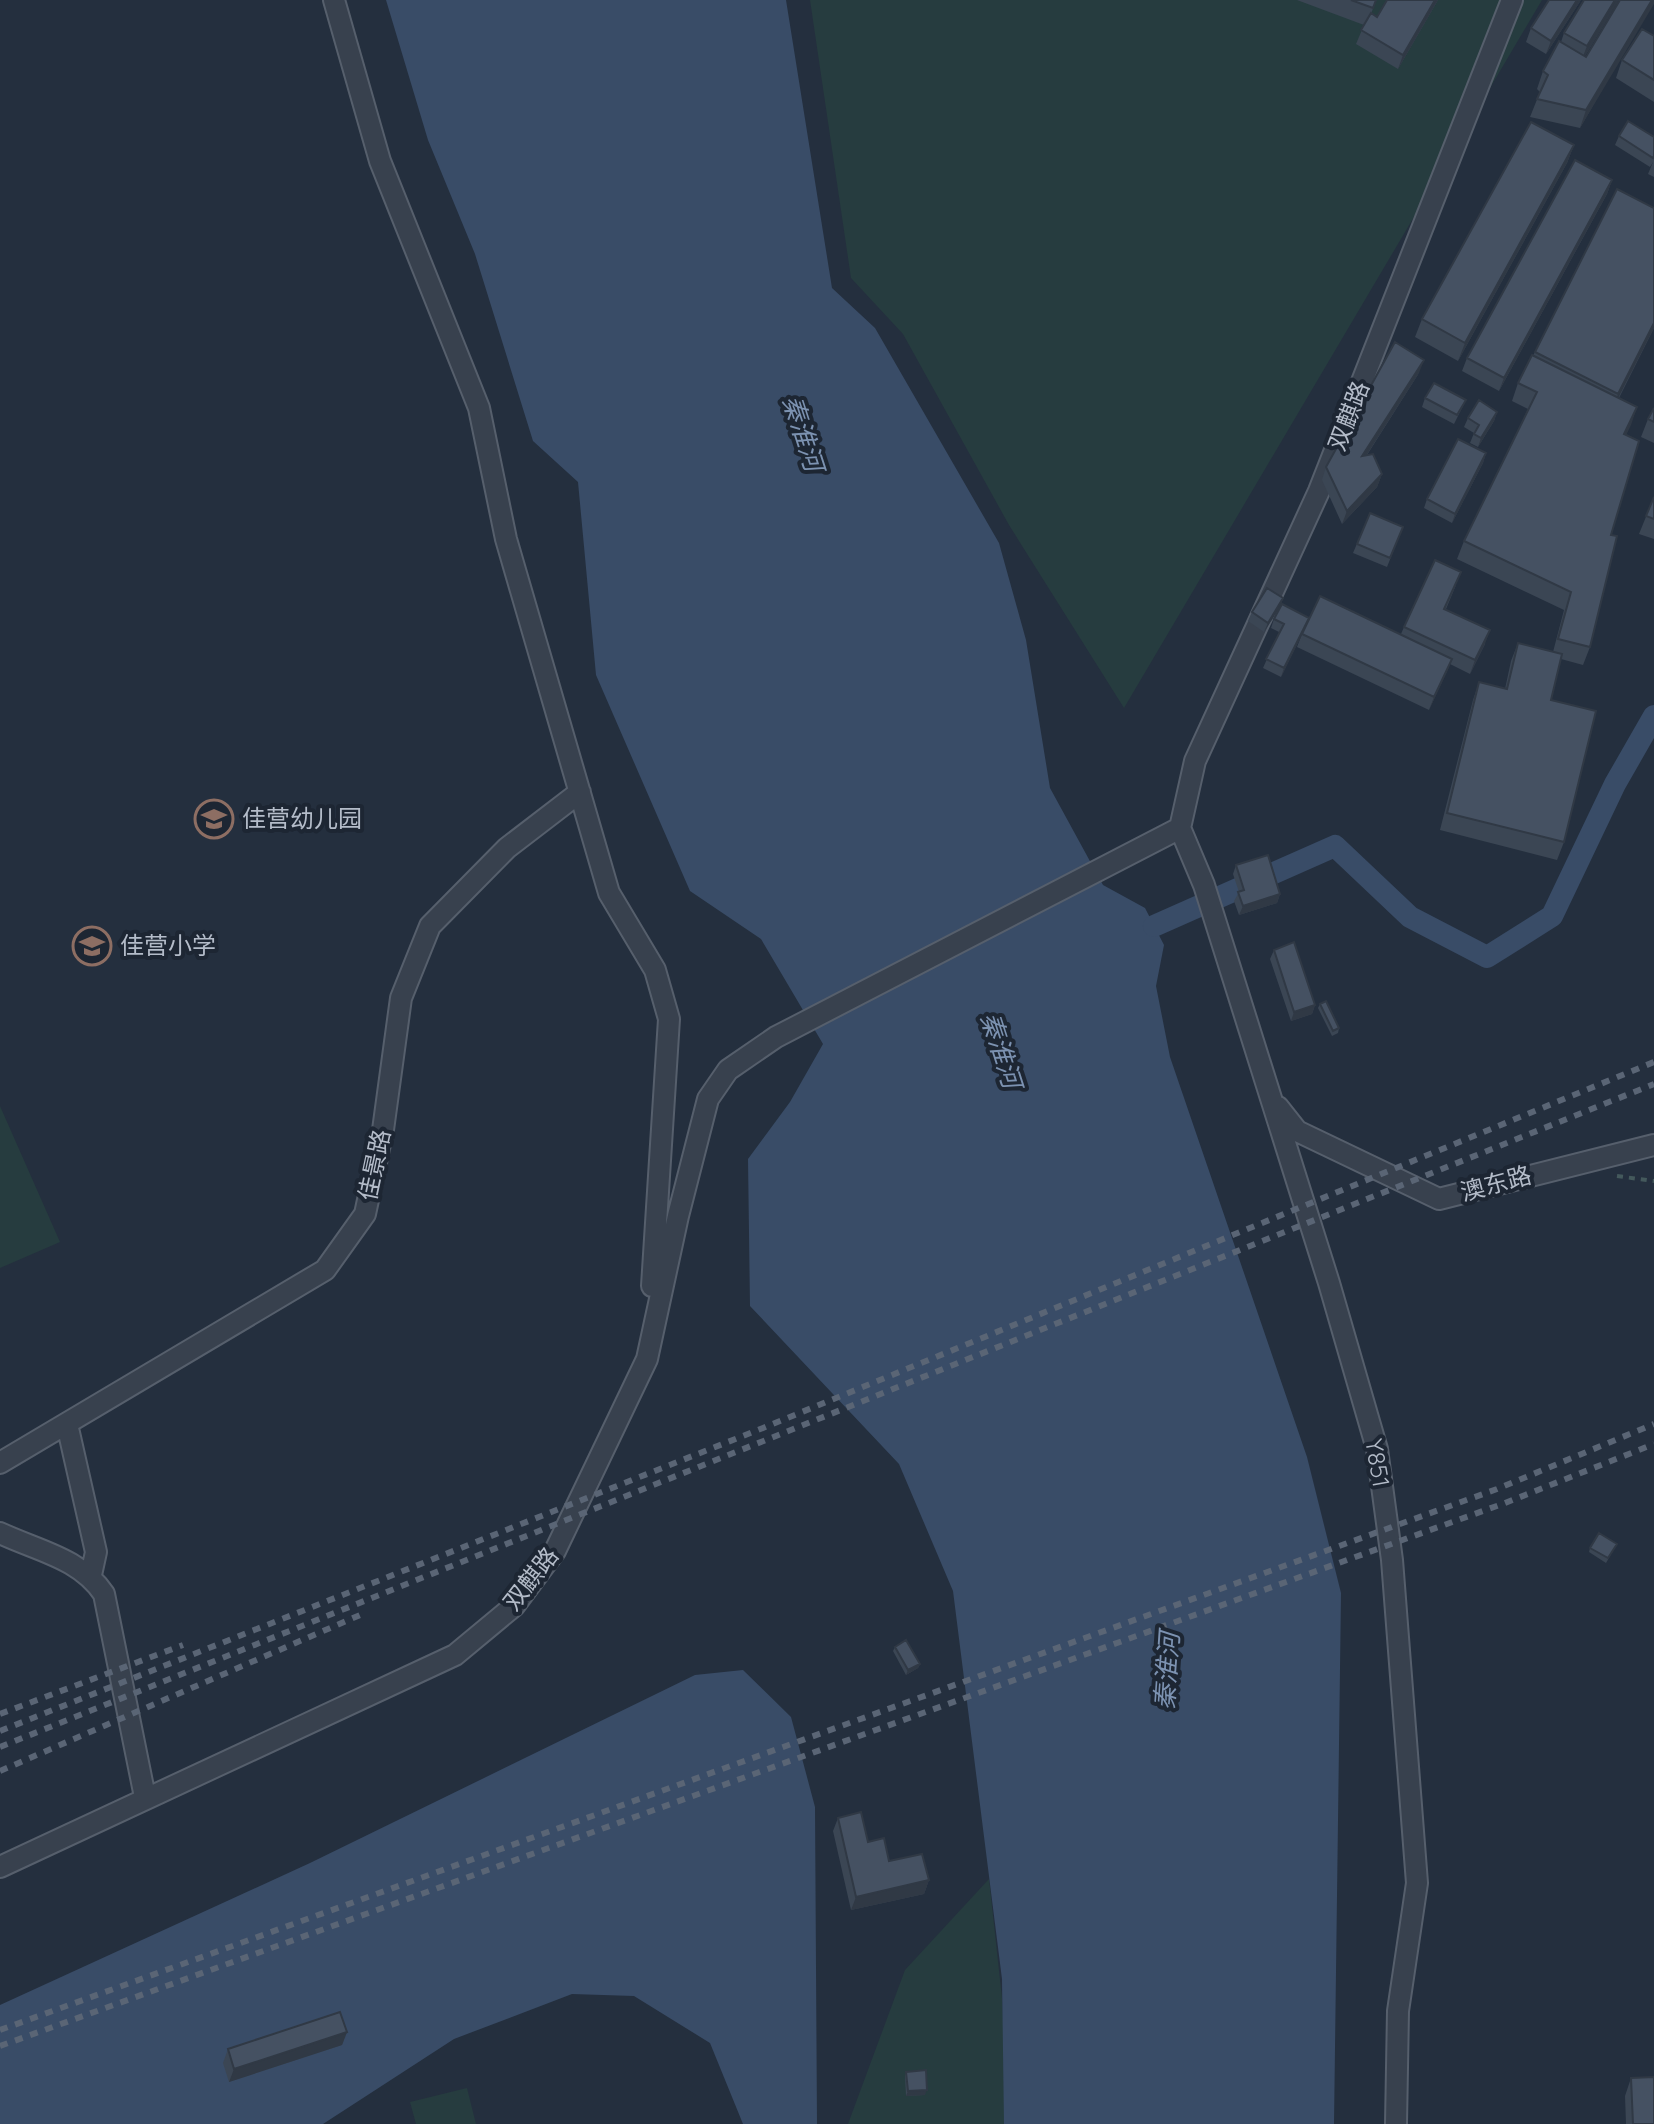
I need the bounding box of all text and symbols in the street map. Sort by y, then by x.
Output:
street label: 双麒路 [1321,377,1375,455]
water label: 秦淮河 [776,391,833,480]
school or university icon: 佳营幼儿园 [193,798,235,840]
place label: 佳营幼儿园 [242,803,362,833]
school or university icon: 佳营小学 [71,925,113,967]
place label: 佳营小学 [120,930,216,960]
water label: 秦淮河 [974,1008,1031,1097]
street label: 佳景路 [352,1126,396,1203]
street label: 澳东路 [1457,1159,1534,1207]
street label: Y851 [1359,1436,1397,1489]
street label: 双麒路 [496,1541,564,1616]
water label: 秦淮河 [1147,1626,1186,1711]

